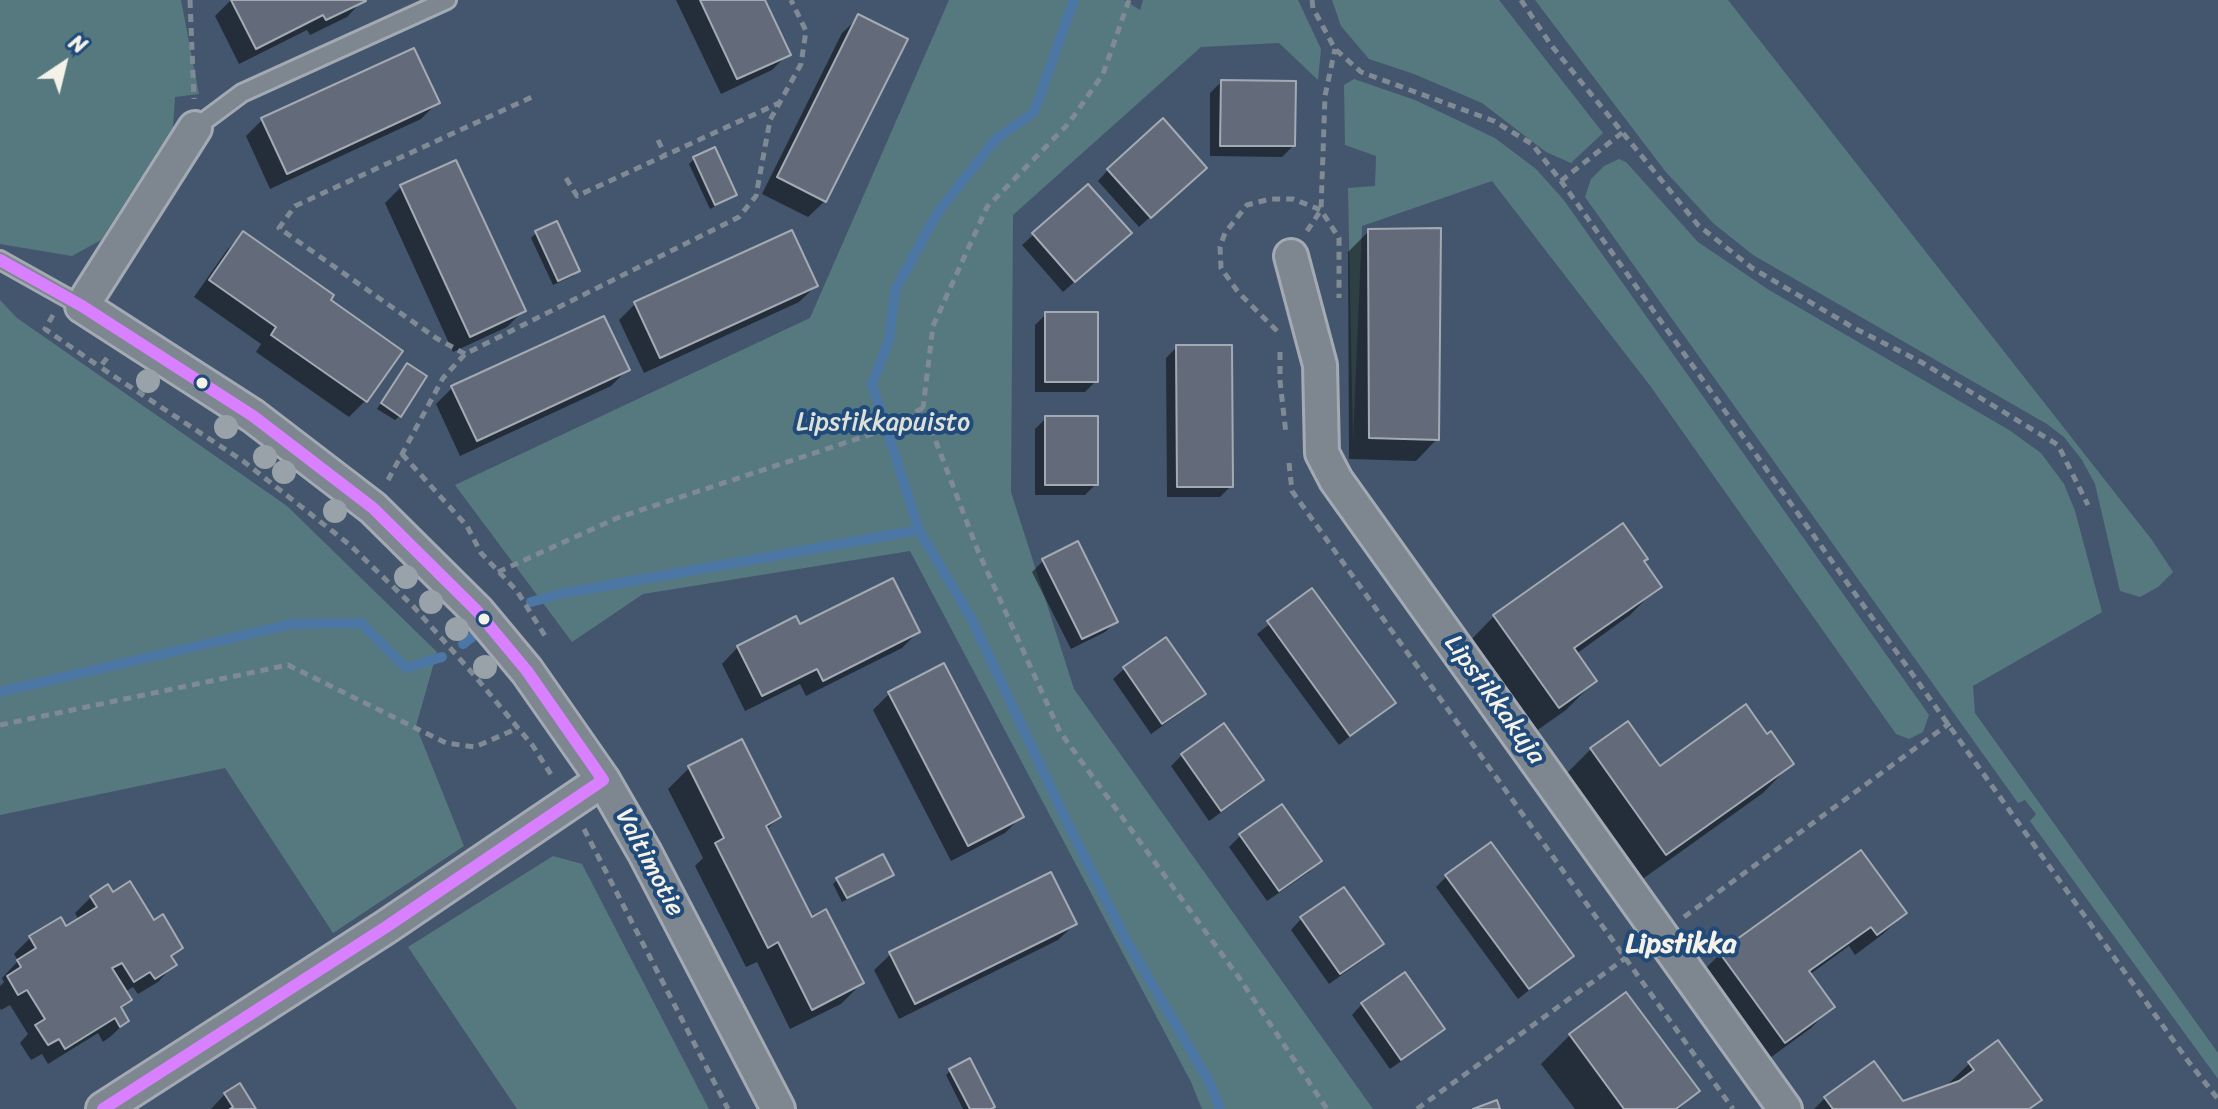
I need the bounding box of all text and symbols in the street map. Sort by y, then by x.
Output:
north arrow [24,24,104,104]
text: N [61,24,95,64]
unlabelled marker [194,375,210,391]
park label: Lipstikkapuisto [796,407,970,439]
unlabelled marker [476,611,492,627]
street label: Lipstikkakuja [1437,629,1551,771]
street label: Valtimotie [608,804,690,922]
district label: Lipstikka [1625,928,1737,962]

